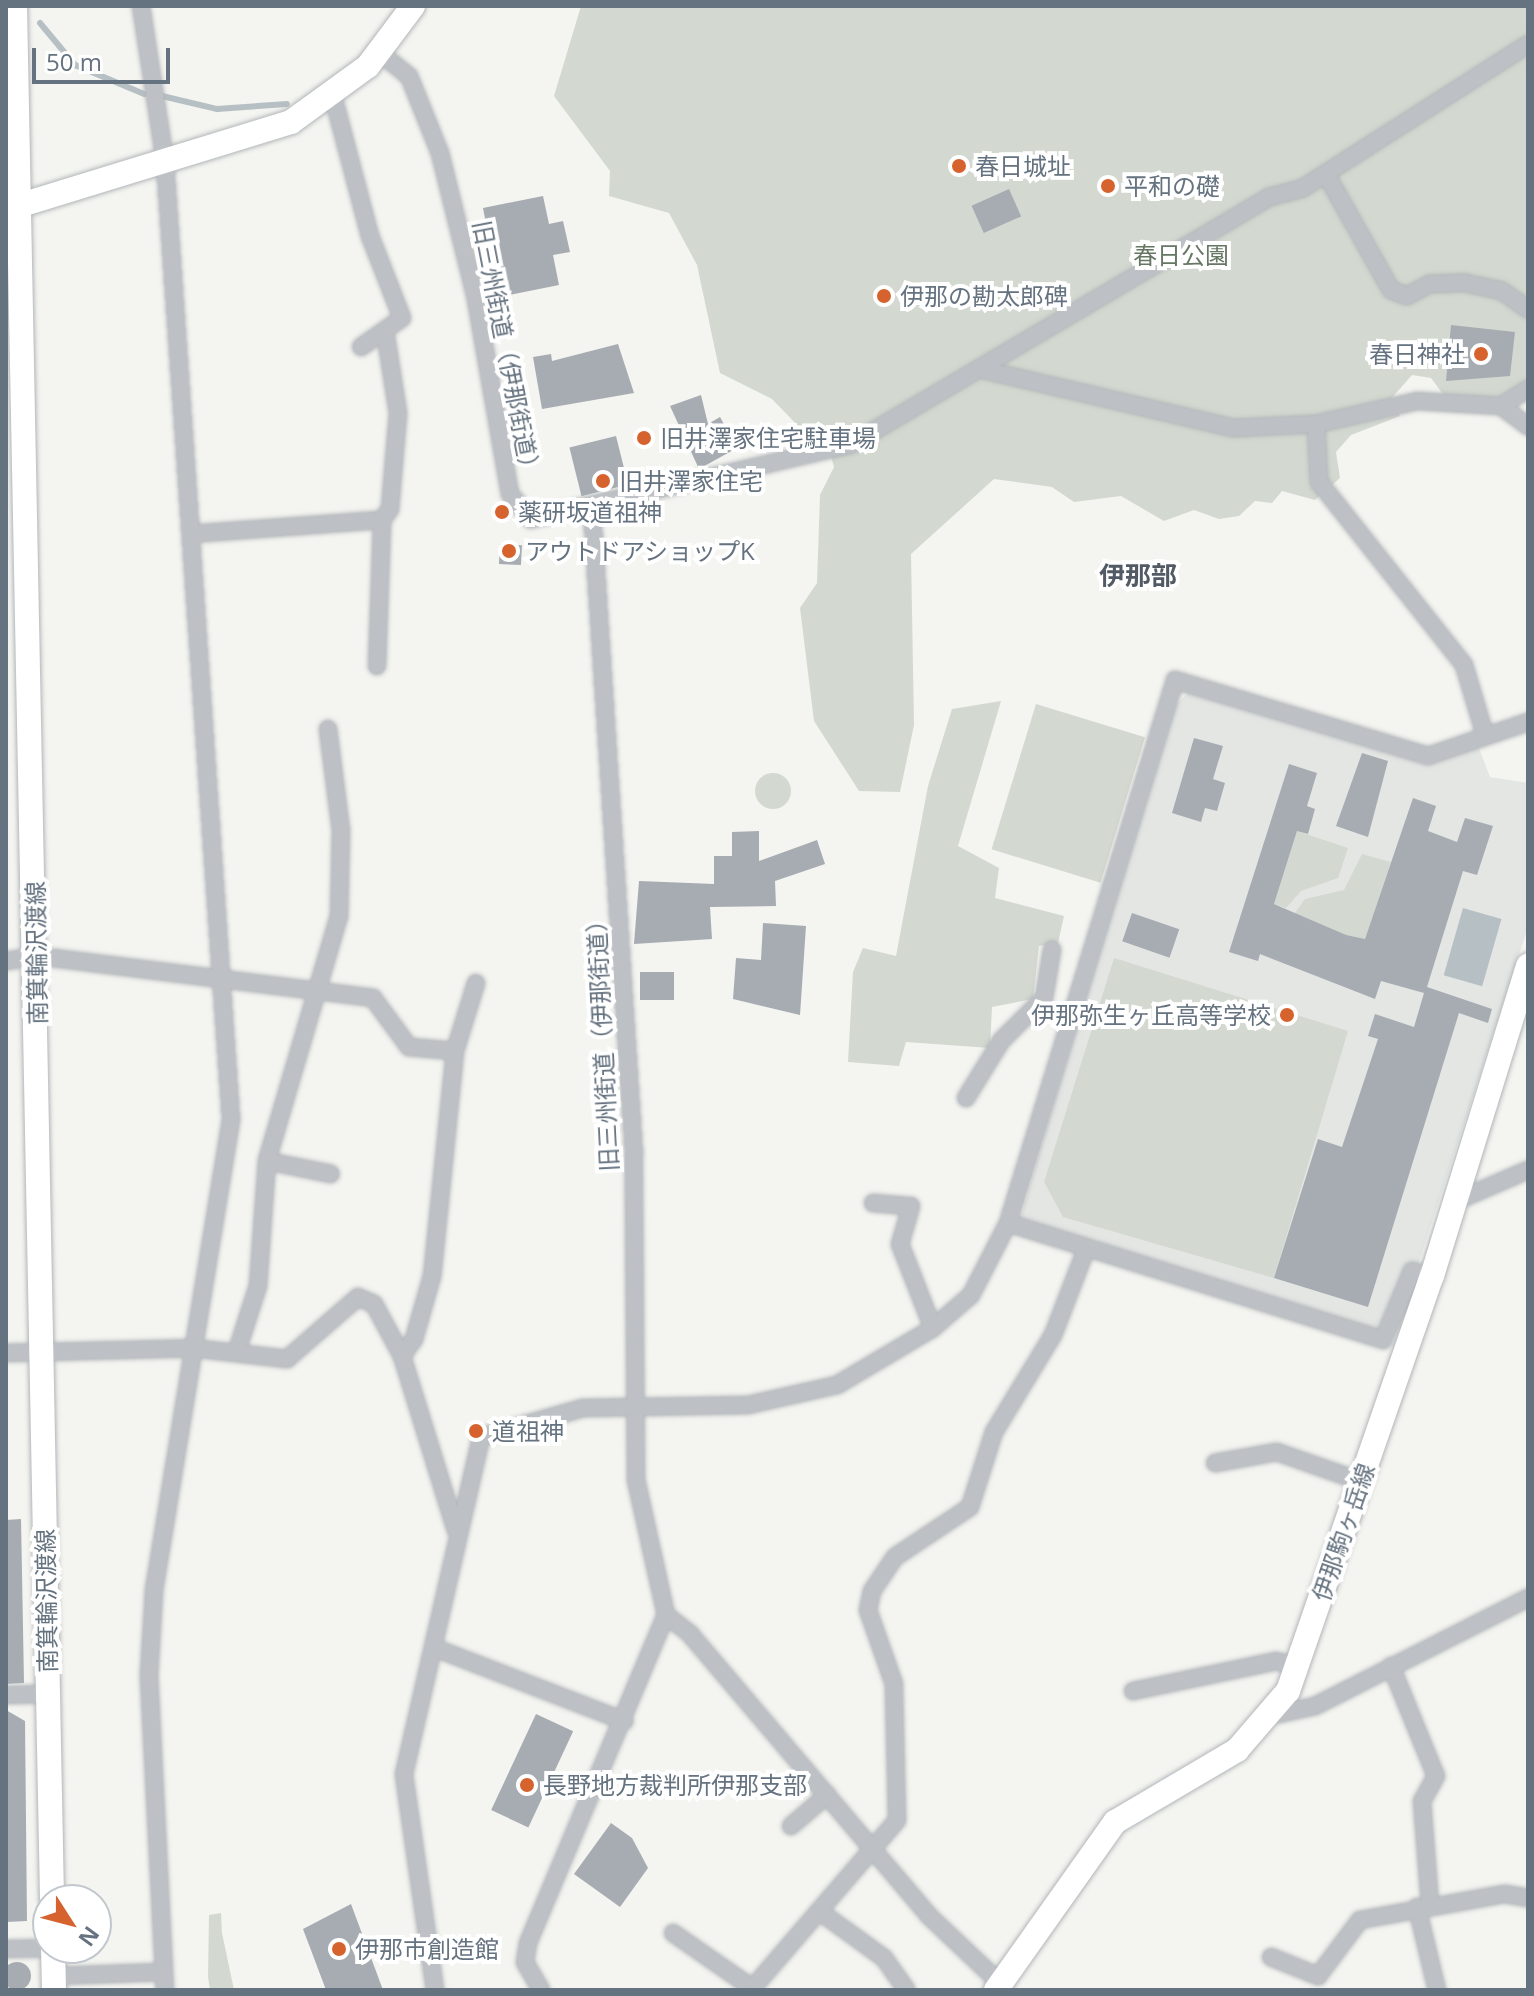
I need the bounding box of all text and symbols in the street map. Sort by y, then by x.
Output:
scale bar [36,32,174,82]
text: 50 m [46,45,102,78]
place label: 春日城址 [975,152,1071,180]
marker: 春日城址 [950,157,968,175]
place label: 平和の礎 [1124,172,1220,200]
marker: 平和の礎 [1099,177,1117,195]
street label: 旧三州街道（伊那街道） [468,218,546,482]
park label: 春日公園 [1133,241,1229,269]
place label: 伊那の勘太郎碑 [900,282,1068,310]
marker: 伊那の勘太郎碑 [875,287,893,305]
place label: 春日神社 [1369,340,1465,368]
marker: 春日神社 [1472,345,1490,363]
place label: 旧井澤家住宅駐車場 [660,424,876,452]
marker: 旧井澤家住宅駐車場 [635,429,653,447]
place label: 旧井澤家住宅 [619,467,763,495]
marker: 旧井澤家住宅 [594,472,612,490]
place label: 薬研坂道祖神 [518,498,662,526]
marker: 薬研坂道祖神 [493,503,511,521]
place label: アウトドアショップK [525,537,756,565]
marker: アウトドアショップK [500,542,518,560]
district label: 伊那部 [1099,560,1177,592]
street label: 南箕輪沢渡線 [20,881,52,1025]
street label: 旧三州街道（伊那街道） [581,907,623,1173]
place label: 伊那弥生ヶ丘高等学校 [1031,1001,1271,1029]
marker: 伊那弥生ヶ丘高等学校 [1278,1006,1296,1024]
place label: 道祖神 [492,1417,564,1445]
marker: 道祖神 [467,1422,485,1440]
street label: 伊那駒ヶ岳線 [1306,1459,1380,1605]
street label: 南箕輪沢渡線 [30,1529,62,1673]
place label: 長野地方裁判所伊那支部 [543,1771,807,1799]
marker: 長野地方裁判所伊那支部 [518,1776,536,1794]
north arrow [32,1884,112,1964]
text: N [72,1921,107,1953]
place label: 伊那市創造館 [355,1935,499,1963]
marker: 伊那市創造館 [330,1940,348,1958]

